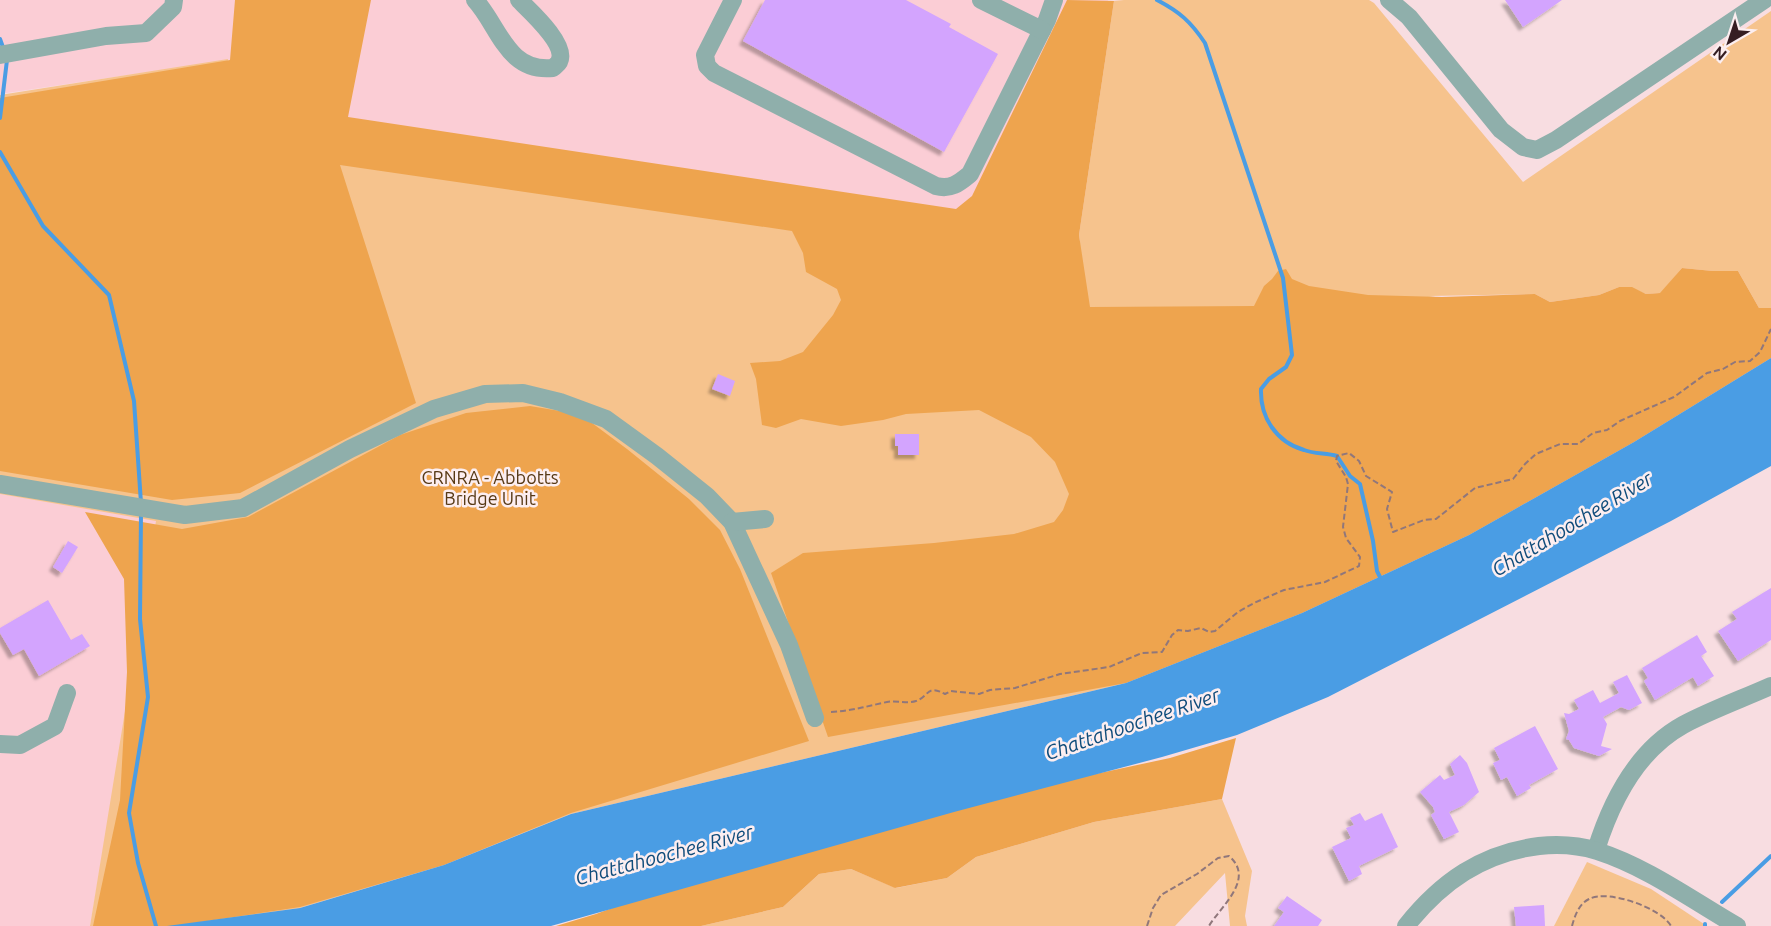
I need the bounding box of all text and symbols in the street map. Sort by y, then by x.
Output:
north arrow [1699,12,1759,72]
text: N [1709,43,1730,64]
water label: Chattahoochee River [1487,466,1657,581]
park label: CRNRA - Abbotts Bridge Unit [421,467,559,508]
water label: Chattahoochee River [1041,682,1223,764]
water label: Chattahoochee River [572,819,757,889]

